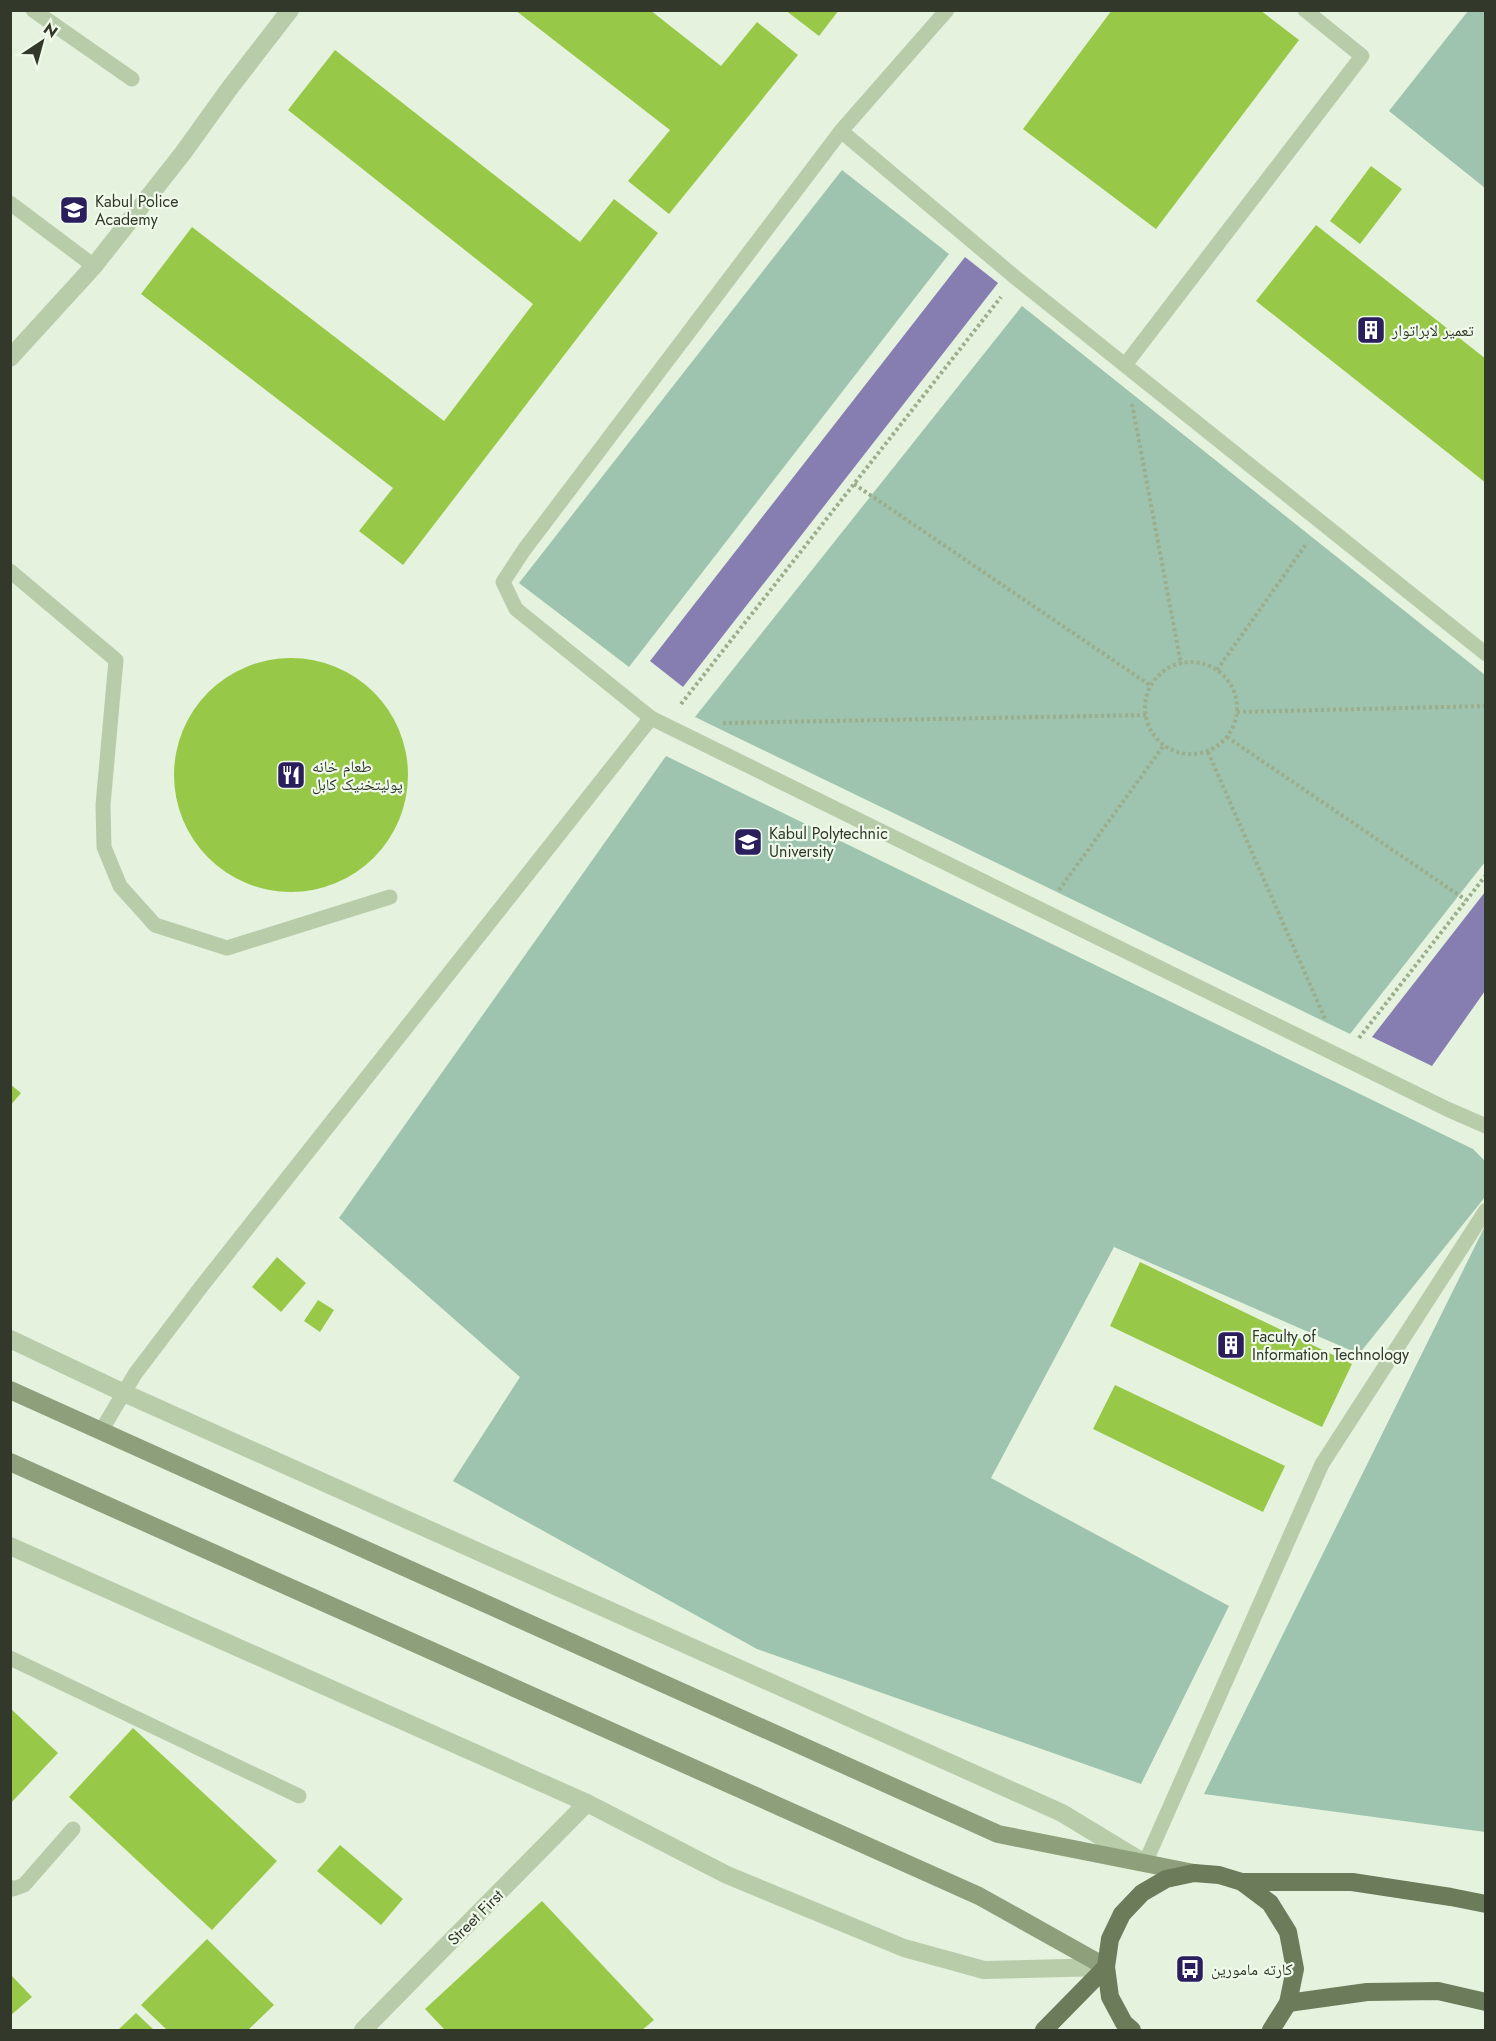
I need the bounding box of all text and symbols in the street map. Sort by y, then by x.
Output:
north arrow [12,12,72,72]
text: N [39,17,62,43]
place label: Kabul Police Academy [95,190,179,231]
school or university icon: Kabul Police Academy [58,194,90,226]
building icon: تعمیر لابراتوار [1355,314,1387,346]
place label: تعمیر لابراتوار [1391,319,1474,342]
place label: طعام خانه پولیتخنیک کابل [312,755,403,796]
restaurant icon: طعام خانه پولیتخنیک کابل [275,759,307,791]
place label: Kabul Polytechnic University [769,822,888,863]
school or university icon: Kabul Polytechnic University [732,826,764,858]
place label: Faculty of Information Technology [1252,1325,1410,1366]
building icon: Faculty of Information Technology [1215,1329,1247,1361]
street label: Street First [442,1884,509,1951]
bus stop icon: کارته مامورین [1174,1953,1206,1985]
place label: کارته مامورین [1211,1958,1293,1981]

